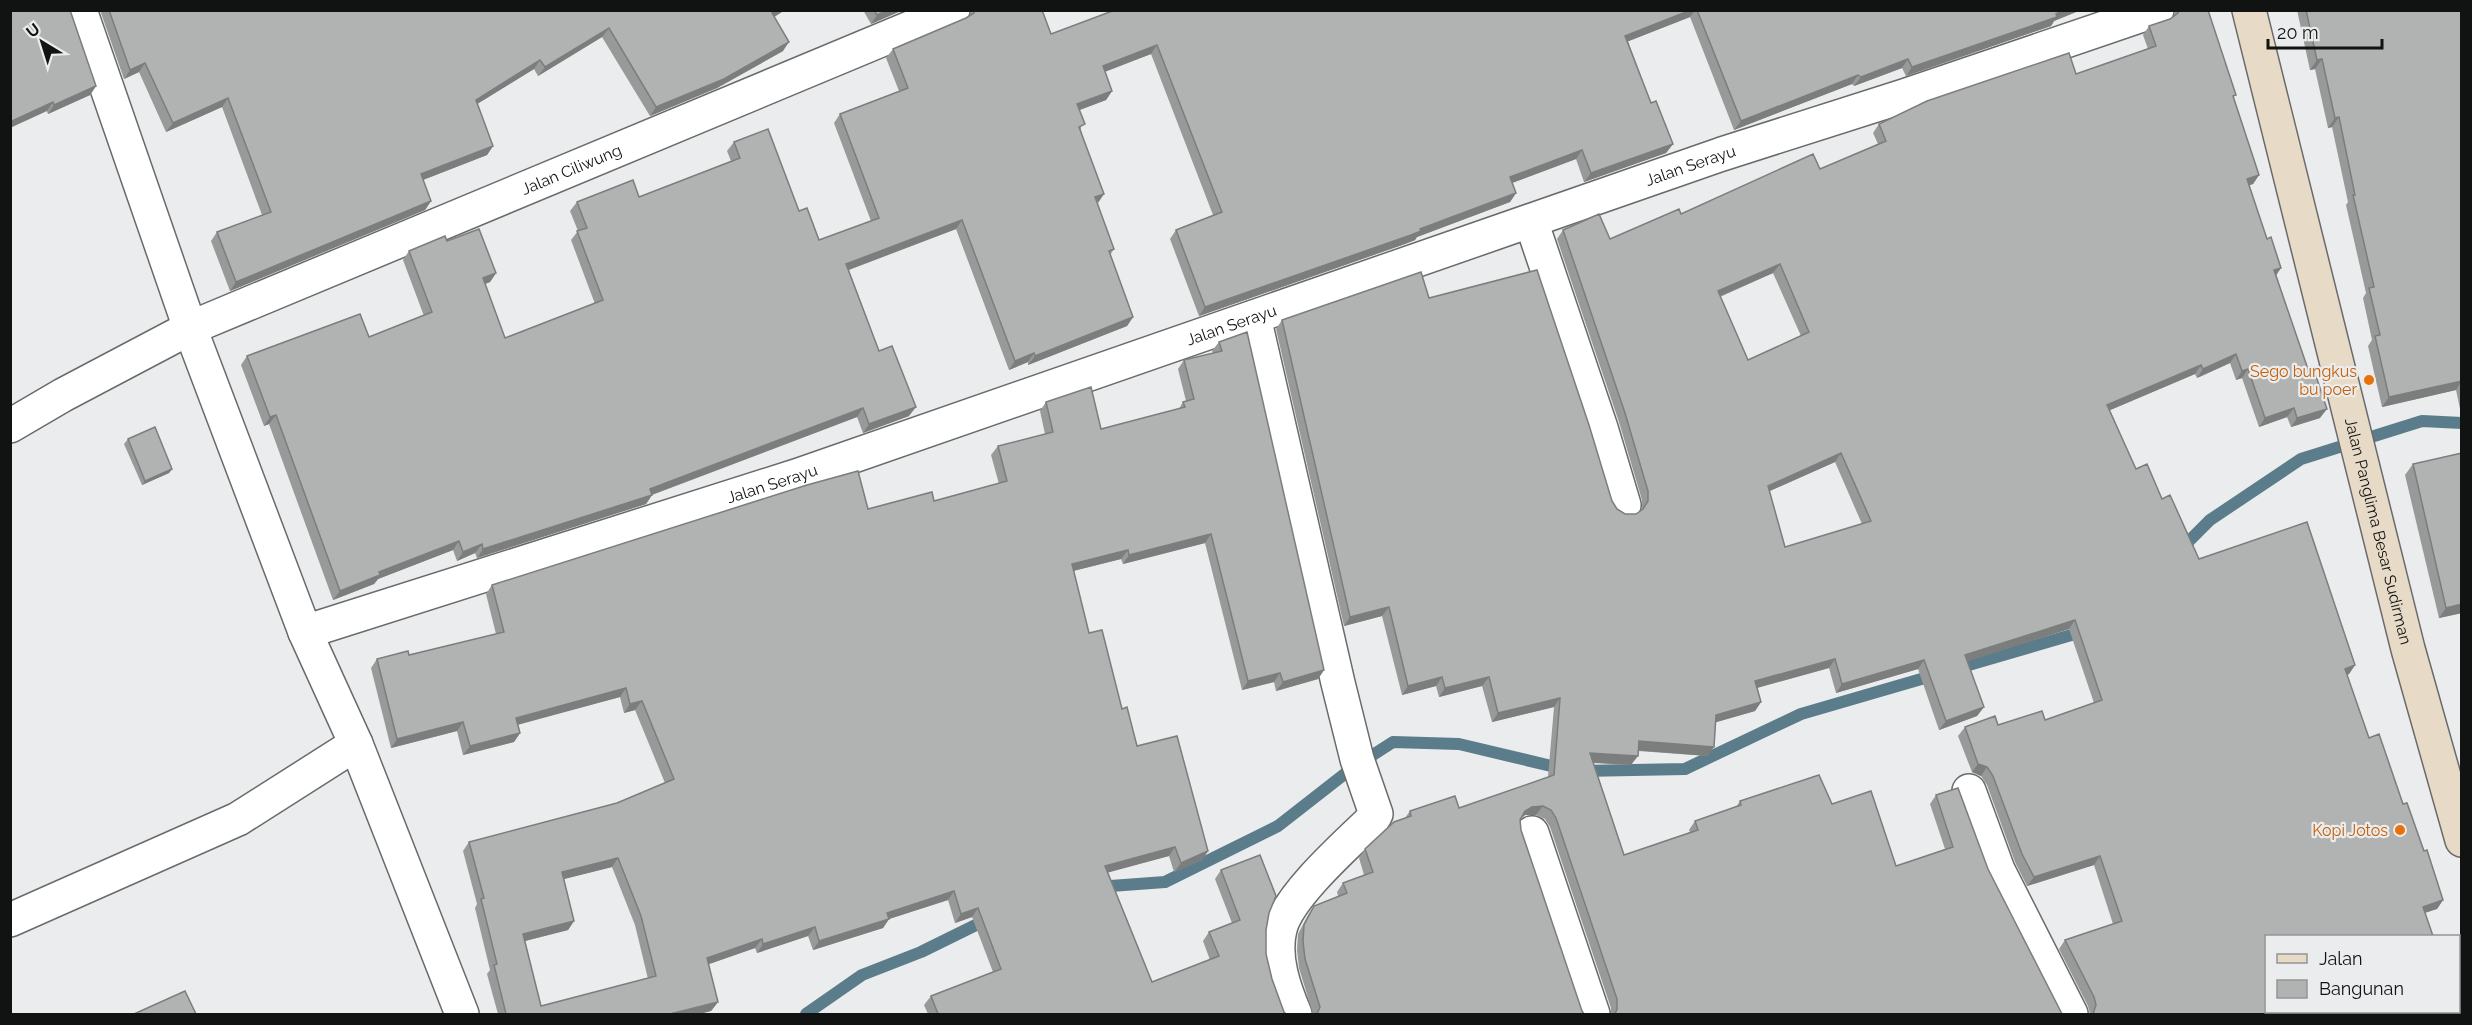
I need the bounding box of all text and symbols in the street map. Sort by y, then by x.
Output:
north arrow [12,12,72,72]
scale bar [2268,12,2382,50]
text: U [22,19,44,42]
text: 20 m [2277,22,2319,43]
street label: Jalan Ciliwung [518,140,624,199]
street label: Jalan Serayu [1643,141,1738,190]
street label: Jalan Serayu [1184,301,1279,350]
place label: Sego bungkus bu poer [2250,362,2357,399]
marker: Sego bungkus bu poer [2362,373,2376,387]
street label: Jalan Panglima Besar Sudirman [2341,416,2416,647]
street label: Jalan Serayu [724,460,820,507]
place label: Kopi Jotos [2312,821,2388,840]
marker: Kopi Jotos [2393,823,2407,837]
legend [2265,935,2460,1013]
text: Jalan [2319,948,2363,969]
text: Bangunan [2319,978,2404,999]

